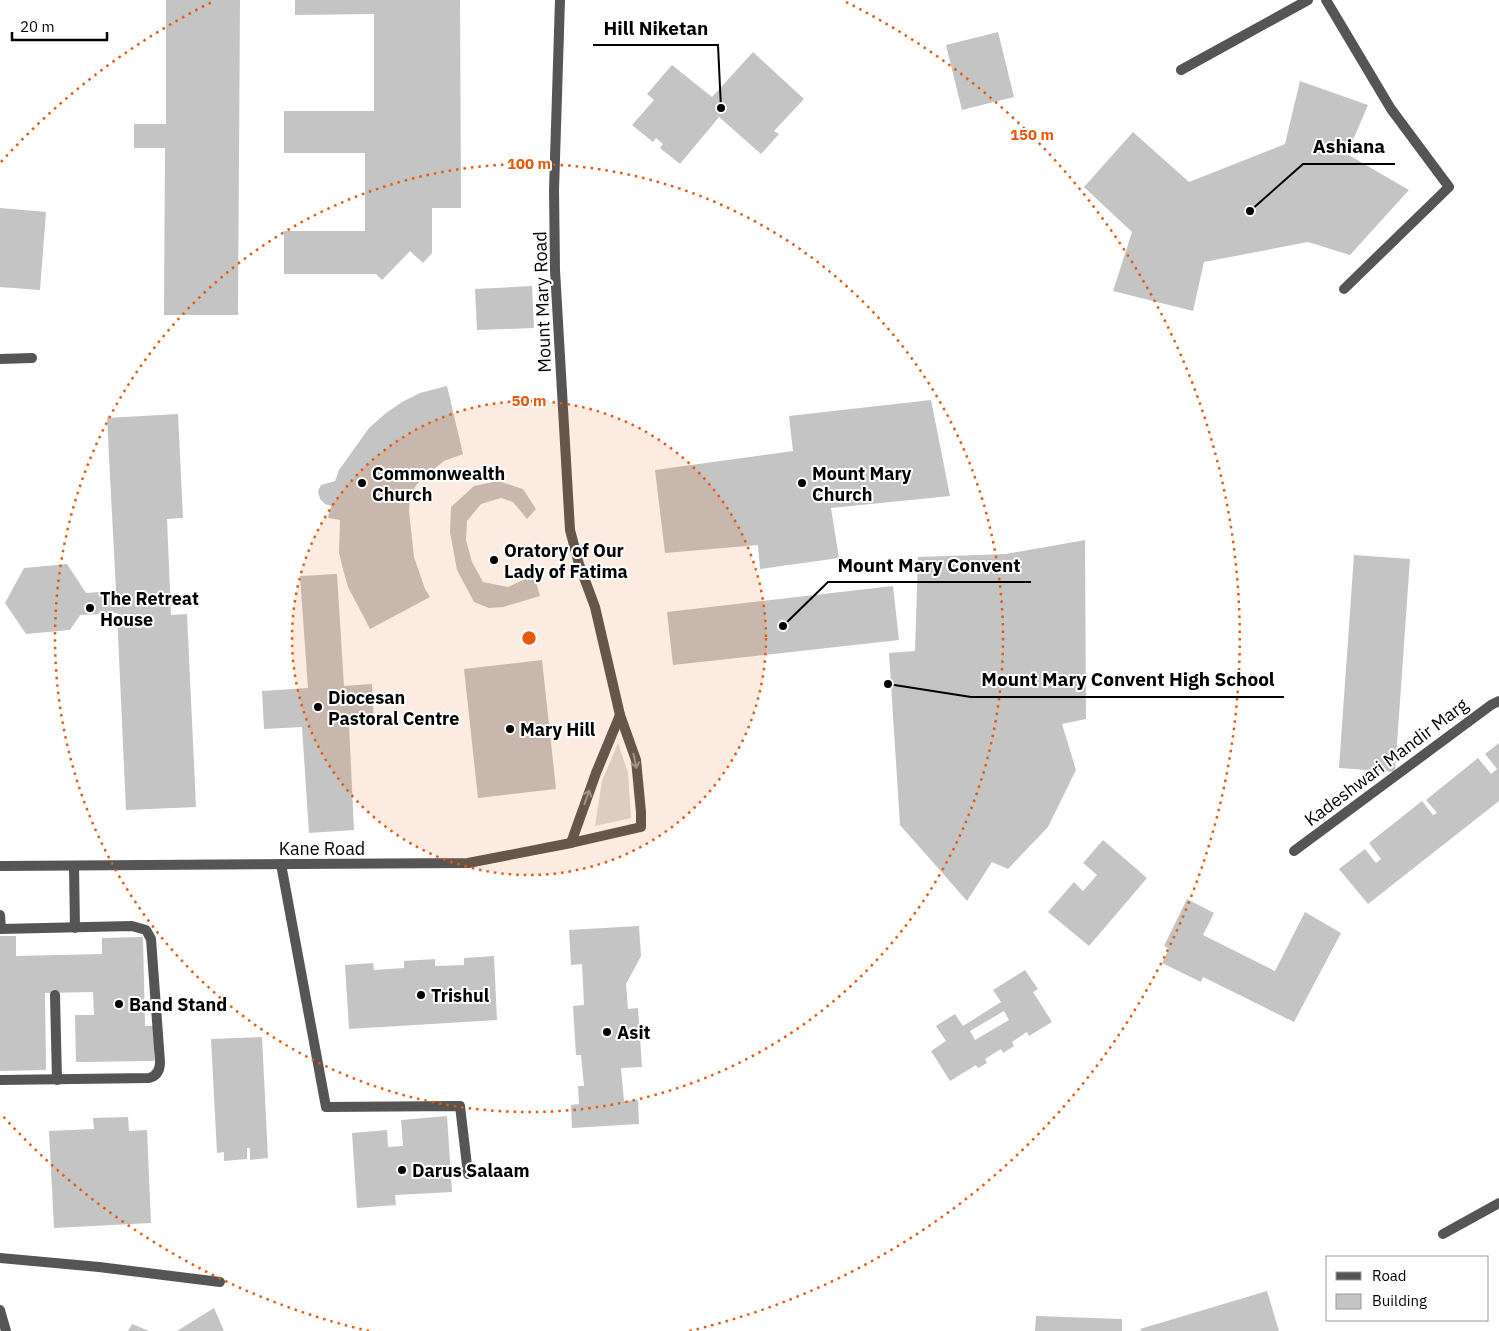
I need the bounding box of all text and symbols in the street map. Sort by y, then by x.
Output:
scale bar [12,10,108,42]
callout: Hill Niketan [593,11,718,45]
text: Hill Niketan [604,16,708,40]
text: 20 m [20,17,55,36]
text: 150 m [1010,125,1054,144]
callout: Ashiana [1303,130,1395,164]
text: Ashiana [1313,134,1385,158]
text: 100 m [507,154,551,173]
street label: Mount Mary Road [528,231,556,373]
text: 50 m [512,391,546,410]
place label: Commonwealth Church [372,462,505,506]
place label: Mount Mary Church [812,462,912,506]
marker: Commonwealth Church [356,477,368,489]
marker: Mount Mary Church [796,477,808,489]
place label: Oratory of Our Lady of Fatima [504,539,628,583]
callout: Mount Mary Convent [828,548,1031,582]
text: Mount Mary Convent [837,553,1021,577]
marker: Oratory of Our Lady of Fatima [488,554,500,566]
place label: The Retreat House [100,587,199,631]
marker: The Retreat House [84,602,96,614]
centre of rings [520,629,538,647]
callout: Mount Mary Convent High School [971,663,1284,697]
text: Mount Mary Convent High School [981,667,1275,691]
place label: Diocesan Pastoral Centre [328,686,459,730]
street label: Kadeshwari Mandir Marg [1300,693,1473,831]
marker: Diocesan Pastoral Centre [312,701,324,713]
place label: Mary Hill [520,718,596,741]
marker: Mary Hill [504,723,516,735]
one-way arrow [631,753,640,769]
one-way arrow [583,790,592,805]
street label: Kane Road [279,837,365,860]
place label: Trishul [431,984,490,1007]
marker: Trishul [415,989,427,1001]
place label: Band Stand [129,993,227,1016]
marker: Band Stand [113,998,125,1010]
place label: Asit [617,1021,651,1044]
marker: Asit [601,1026,613,1038]
place label: Darus Salaam [412,1159,530,1182]
marker: Darus Salaam [396,1164,408,1176]
legend [1326,1256,1489,1321]
text: Road [1372,1266,1407,1285]
text: Building [1372,1291,1427,1310]

